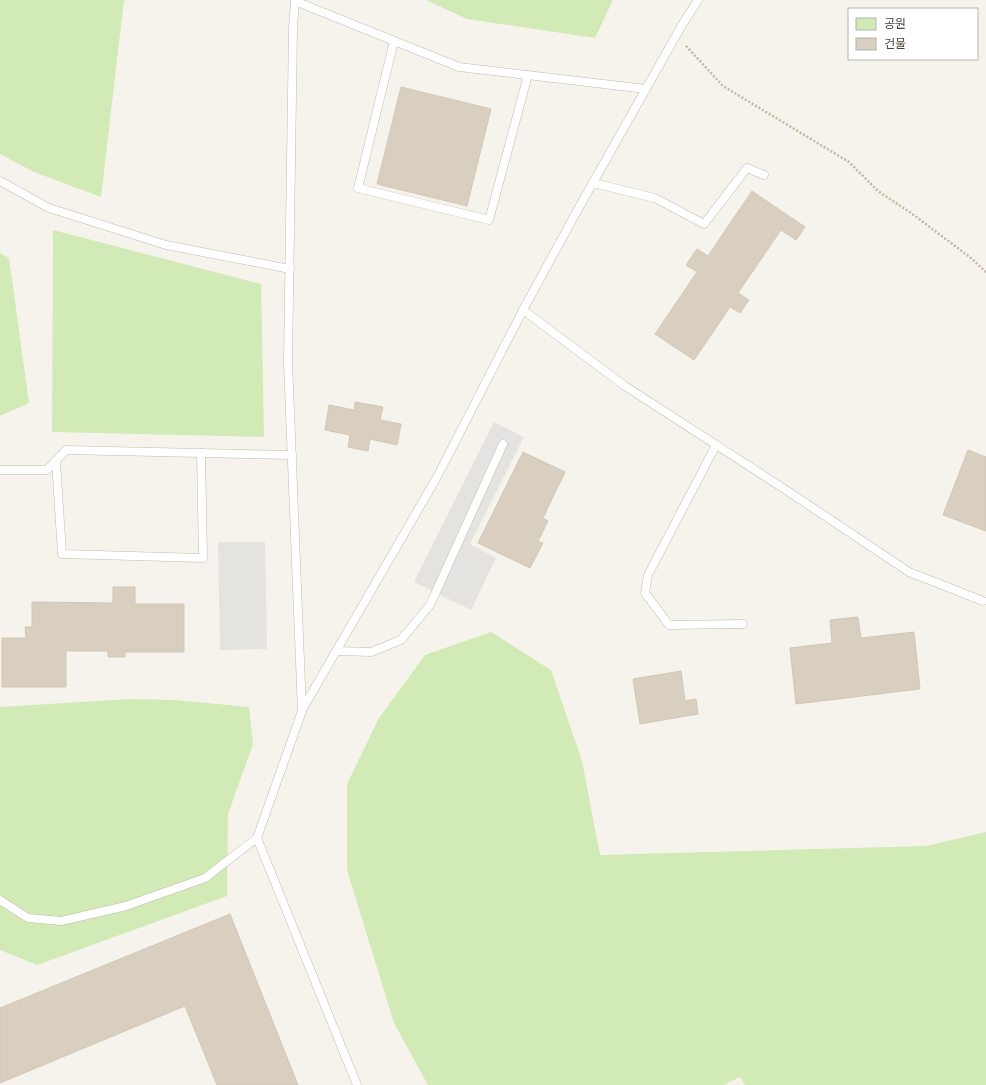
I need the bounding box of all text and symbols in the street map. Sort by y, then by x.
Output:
legend [848,8,978,60]
text: 공원 [884,17,906,31]
text: 건물 [884,37,906,51]

